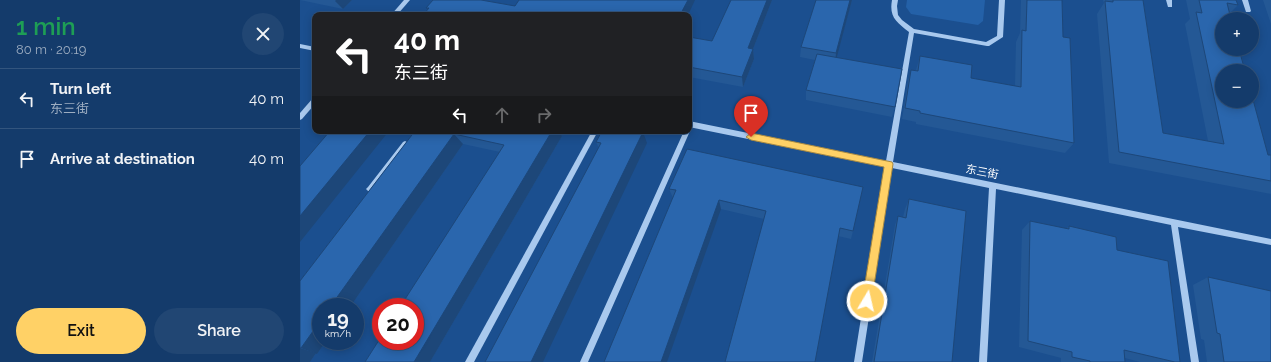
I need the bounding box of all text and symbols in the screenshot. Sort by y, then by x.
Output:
text: 1 min [16,12,76,41]
map controls [1215,12,1259,108]
button: + [1215,12,1259,56]
button: close [242,13,284,55]
text: 40 m [394,24,460,57]
icon: left [328,28,380,80]
text: 80 m · 20:19 [16,42,86,57]
text: 东三街 [394,62,448,83]
button: − [1215,64,1259,108]
text: Turn left [50,80,111,98]
icon: left [16,88,38,110]
text: 40 m [249,90,284,108]
pin [734,96,768,137]
text: 东三街 [50,101,89,116]
icon: arrive [740,102,762,124]
icon: left [449,104,471,126]
icon: ahead [491,104,513,126]
icon: right [533,104,555,126]
icon: arrive [16,148,38,170]
text: Arrive at destination [50,150,195,168]
text: 40 m [249,150,284,168]
street label: 东三街 [965,162,999,182]
position arrow [846,280,888,322]
speed limit sign: 20 [372,298,424,350]
text: 19 [327,307,349,331]
button: Exit [16,308,146,354]
button: Share [154,308,284,354]
text: km/h [325,328,351,339]

